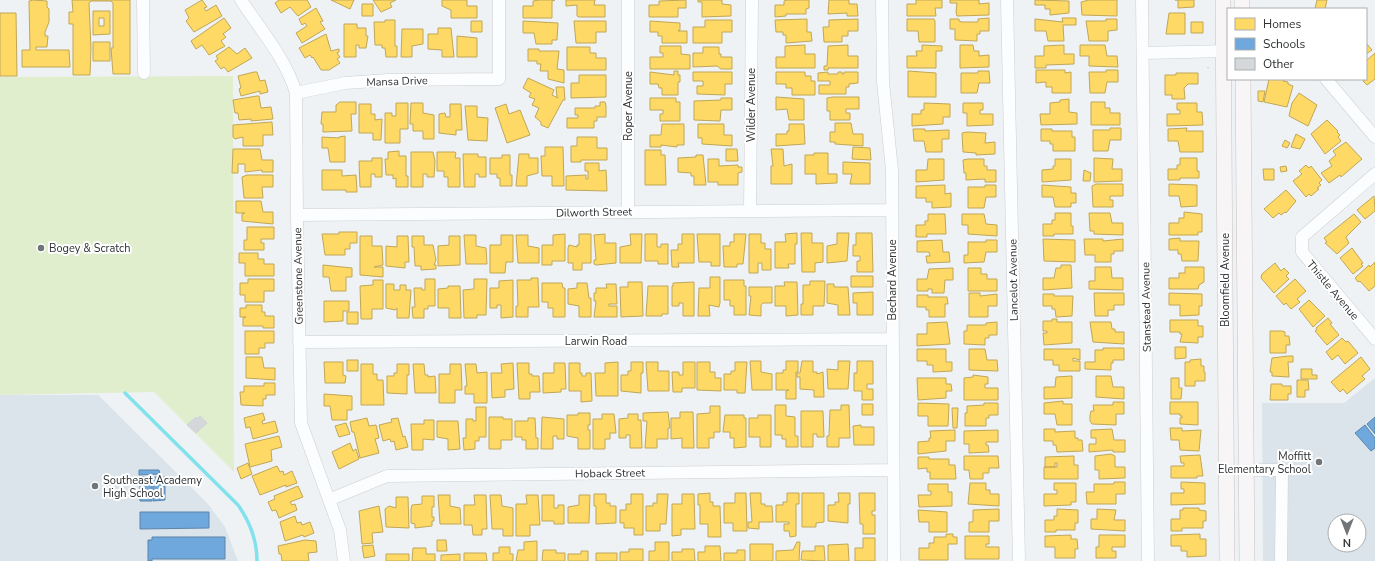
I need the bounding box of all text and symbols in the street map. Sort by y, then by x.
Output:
legend [1227,8,1367,80]
text: Homes [1263,16,1301,32]
text: Schools [1263,36,1306,52]
text: Other [1263,56,1295,72]
street label: Wilder Avenue [744,68,759,142]
street label: Roper Avenue [621,71,636,141]
street label: Mansa Drive [366,73,428,90]
street label: Dilworth Street [556,204,632,221]
street label: Greenstone Avenue [290,227,307,325]
street label: Bloomfield Avenue [1218,233,1233,327]
street label: Bechard Avenue [885,239,900,321]
street label: Lancelot Avenue [1005,239,1022,321]
place label: Bogey & Scratch [49,241,130,256]
marker: Bogey & Scratch [36,243,46,253]
street label: Thistle Avenue [1303,257,1362,324]
street label: Stanstead Avenue [1138,262,1155,352]
street label: Larwin Road [565,334,627,349]
place label: Moffitt Elementary School [1218,449,1312,477]
marker: Moffitt Elementary School [1314,457,1324,467]
street label: Hoback Street [575,465,645,482]
place label: Southeast Academy High School [103,473,202,501]
marker: Southeast Academy High School [90,481,100,491]
north arrow [1327,513,1367,553]
text: N [1343,535,1351,550]

